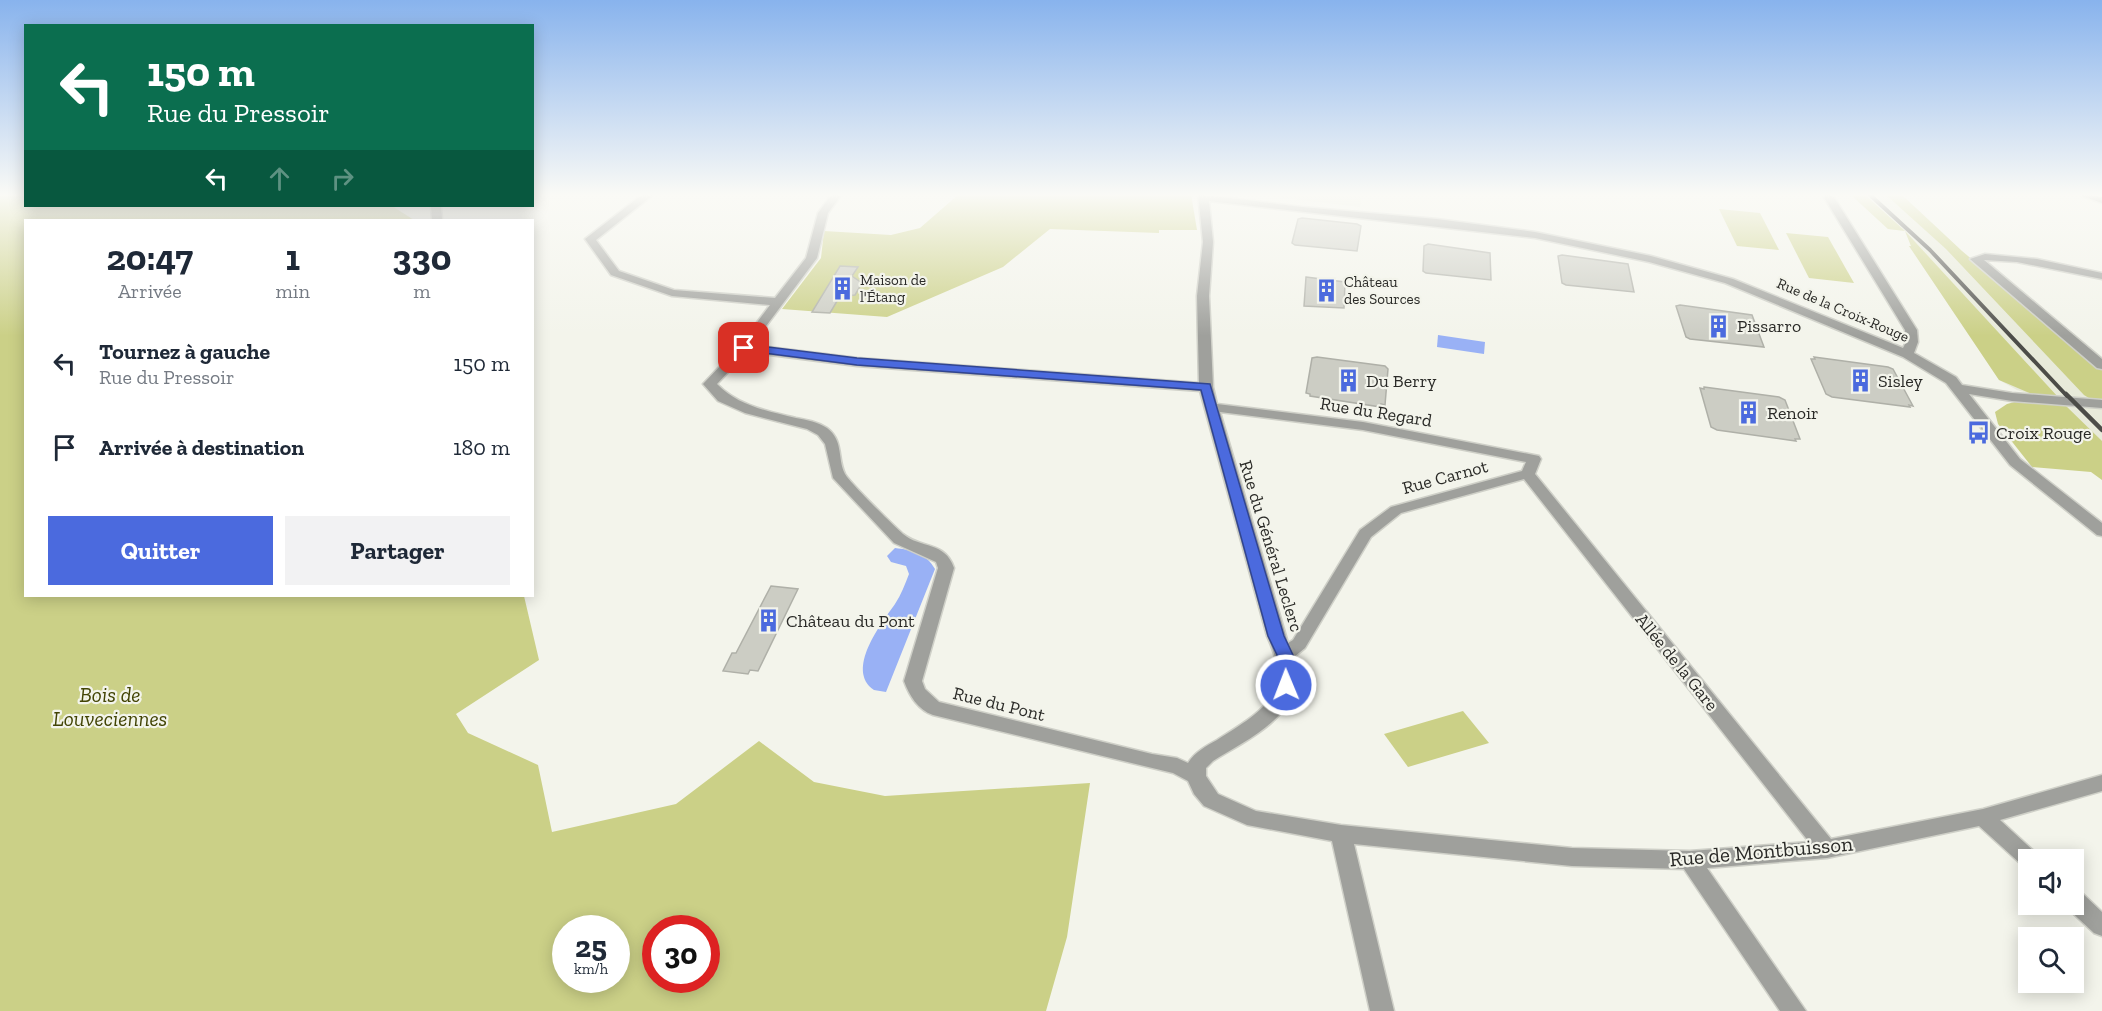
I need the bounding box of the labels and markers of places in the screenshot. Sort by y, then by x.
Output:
place label: Maison de l'Étang [860,271,926,306]
place label: Château des Sources [1344,273,1420,308]
building icon: Maison de l'Étang [829,276,855,302]
building icon: Château des Sources [1313,278,1339,304]
building icon: Pissarro [1706,313,1732,339]
place label: Pissarro [1737,315,1801,337]
pin [718,322,769,373]
building icon: Du Berry [1335,368,1361,394]
building icon: Sisley [1847,368,1873,394]
place label: Du Berry [1366,370,1437,392]
place label: Sisley [1878,370,1923,392]
building icon: Renoir [1736,400,1762,426]
place label: Renoir [1767,402,1819,424]
bus stop icon: Croix Rouge [1965,420,1991,446]
place label: Croix Rouge [1996,422,2091,444]
building icon: Château du Pont [755,608,781,634]
place label: Château du Pont [786,610,915,632]

